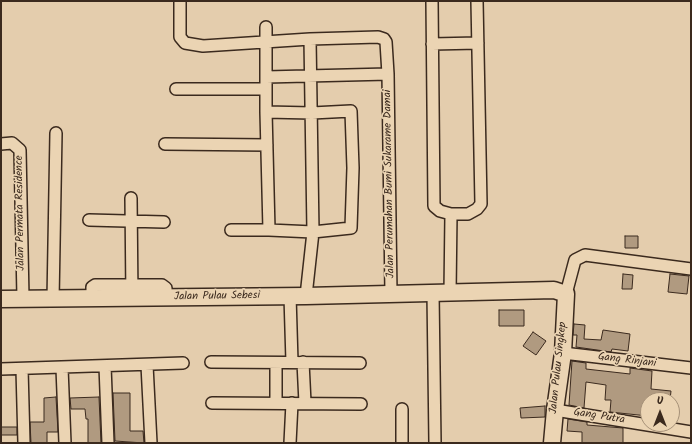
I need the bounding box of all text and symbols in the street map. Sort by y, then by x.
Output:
street label: Jalan Perumahan Bumi Sukarame Damai [382,90,398,278]
street label: Jalan Permata Residence [13,155,29,271]
street label: Jalan Pulau Sebesi [174,290,260,304]
street label: Jalan Pulau Singkep [548,321,570,415]
street label: Gang Rinjani [597,351,657,371]
north arrow [640,392,680,432]
text: U [657,392,663,410]
street label: Gang Putra [572,406,626,428]

